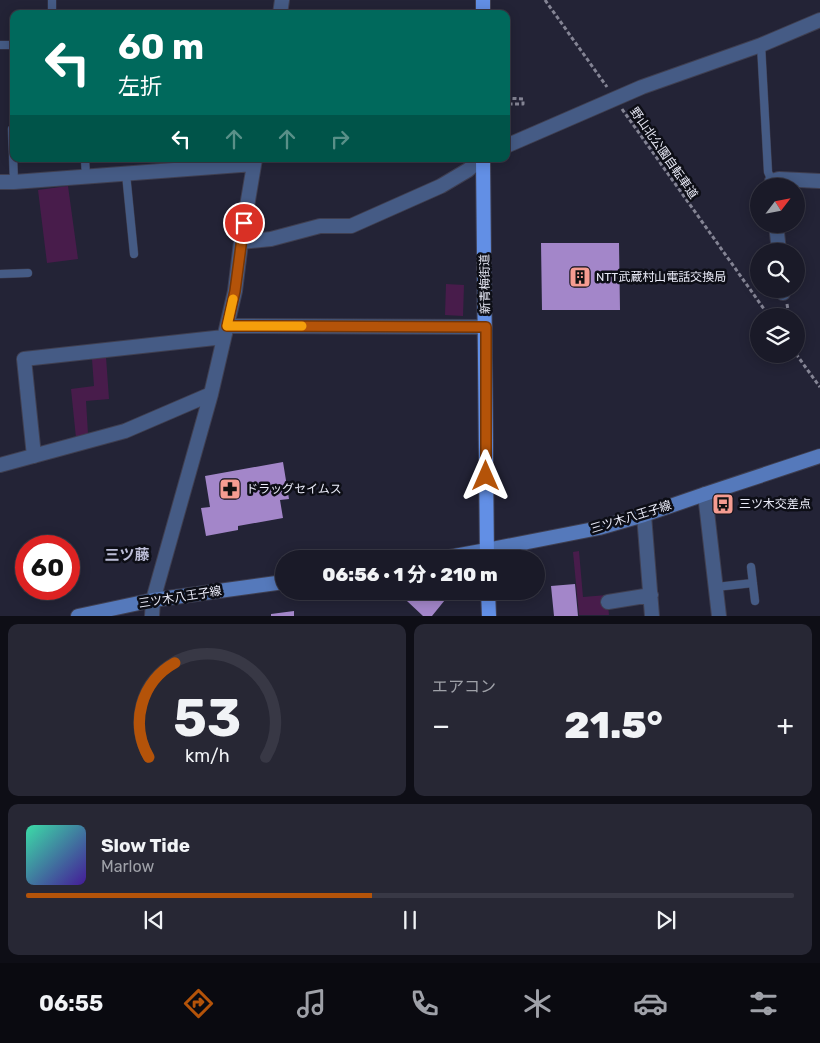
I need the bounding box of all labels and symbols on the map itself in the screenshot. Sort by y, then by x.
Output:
street label: 野山北公園自転車道 [627,105,701,201]
north arrow [750,178,805,232]
pin [223,202,265,244]
street label: 新青梅街道 [477,254,493,314]
building icon: NTT武蔵村山電話交換局 [568,265,592,289]
place label: NTT武蔵村山電話交換局 [596,270,726,284]
position arrow [459,449,511,501]
pharmacy icon: ドラッグセイムス [218,477,242,501]
place label: ドラッグセイムス [246,482,342,496]
bus stop icon: 三ツ木交差点 [711,492,735,516]
place label: 三ツ木交差点 [739,497,811,511]
street label: 三ツ木八王子線 [589,498,673,536]
speed limit sign: 60 [15,535,80,600]
district label: 三ツ藤 [104,546,150,564]
street label: 三ツ木八王子線 [137,584,223,610]

